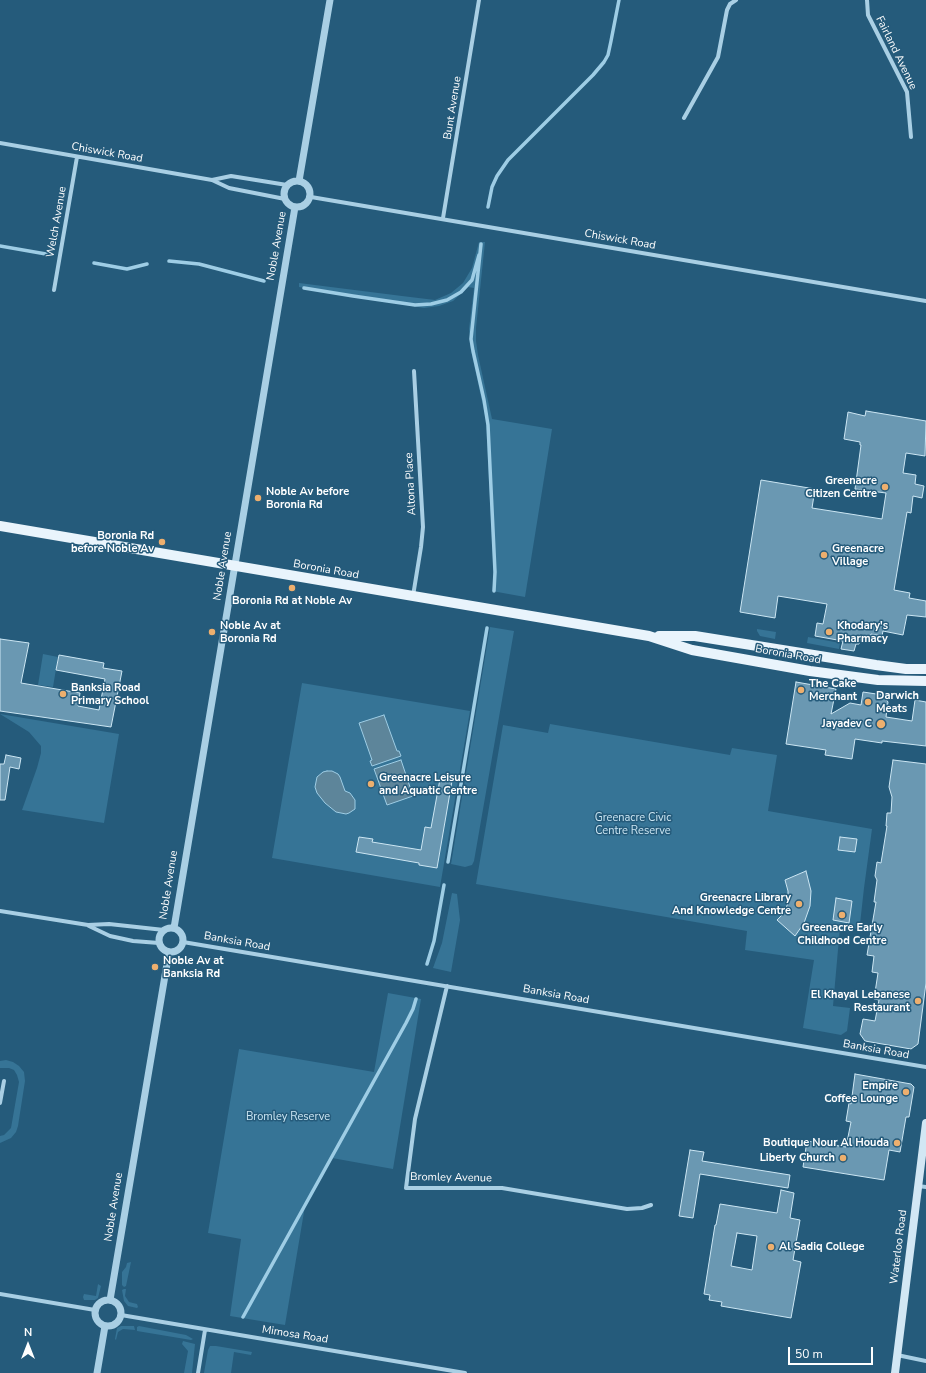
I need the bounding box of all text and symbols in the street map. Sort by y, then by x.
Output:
street label: Fairland Avenue [873,14,919,92]
street label: Bunt Avenue [441,75,465,141]
street label: Chiswick Road [70,140,144,166]
street label: Welch Avenue [44,185,70,259]
street label: Noble Avenue [264,210,290,282]
street label: Chiswick Road [583,227,657,253]
street label: Altona Place [403,452,419,516]
place label: Greenacre Citizen Centre [805,474,877,500]
marker: Greenacre Citizen Centre [880,482,890,492]
place label: Noble Av before Boronia Rd [266,485,349,511]
marker: Noble Av before Boronia Rd [253,493,263,503]
place label: Boronia Rd before Noble Av [71,529,154,555]
street label: Noble Avenue [211,530,235,602]
marker: Boronia Rd before Noble Av [157,537,167,547]
place label: Greenacre Village [832,542,884,568]
marker: Greenacre Village [819,550,829,560]
street label: Boronia Road [292,558,360,582]
marker: Boronia Rd at Noble Av [287,583,297,593]
place label: Boronia Rd at Noble Av [232,594,352,608]
place label: Noble Av at Boronia Rd [220,619,280,645]
place label: Khodary's Pharmacy [837,619,888,645]
marker: Noble Av at Boronia Rd [207,627,217,637]
marker: Khodary's Pharmacy [824,627,834,637]
street label: Boronia Road [754,643,822,667]
place label: The Cake Merchant [809,677,857,703]
place label: Banksia Road Primary School [71,681,149,707]
marker: The Cake Merchant [796,685,806,695]
marker: Banksia Road Primary School [58,689,68,699]
place label: Darwich Meats [876,689,919,715]
marker: Darwich Meats [863,697,873,707]
place label: Jayadev C [822,717,872,731]
marker: Jayadev C [875,718,887,730]
place label: Greenacre Leisure and Aquatic Centre [379,771,477,797]
marker: Greenacre Leisure and Aquatic Centre [366,779,376,789]
park label: Greenacre Civic Centre Reserve [595,811,671,837]
street label: Noble Avenue [157,849,181,921]
place label: Greenacre Library And Knowledge Centre [672,891,791,917]
marker: Greenacre Library And Knowledge Centre [794,899,804,909]
marker: Greenacre Early Childhood Centre [837,910,847,920]
place label: Greenacre Early Childhood Centre [797,921,887,947]
street label: Banksia Road [203,930,271,954]
place label: Noble Av at Banksia Rd [163,954,223,980]
marker: Noble Av at Banksia Rd [150,962,160,972]
street label: Banksia Road [522,983,590,1007]
place label: El Khayal Lebanese Restaurant [811,988,910,1014]
marker: El Khayal Lebanese Restaurant [913,996,923,1006]
street label: Banksia Road [842,1038,910,1062]
place label: Empire Coffee Lounge [824,1079,898,1105]
marker: Empire Coffee Lounge [901,1087,911,1097]
park label: Bromley Reserve [246,1110,330,1124]
place label: Boutique Nour Al Houda [763,1136,889,1150]
marker: Boutique Nour Al Houda [892,1138,902,1148]
place label: Liberty Church [760,1151,835,1165]
marker: Liberty Church [838,1153,848,1163]
street label: Noble Avenue [102,1171,126,1243]
street label: Bromley Avenue [410,1171,492,1185]
street label: Waterloo Road [888,1209,910,1285]
place label: Al Sadiq College [779,1240,865,1254]
marker: Al Sadiq College [766,1242,776,1252]
street label: Mimosa Road [261,1323,329,1347]
north arrow [8,1325,48,1365]
text: N [24,1325,32,1340]
scale bar [790,1339,875,1365]
text: 50 m [795,1346,823,1362]

